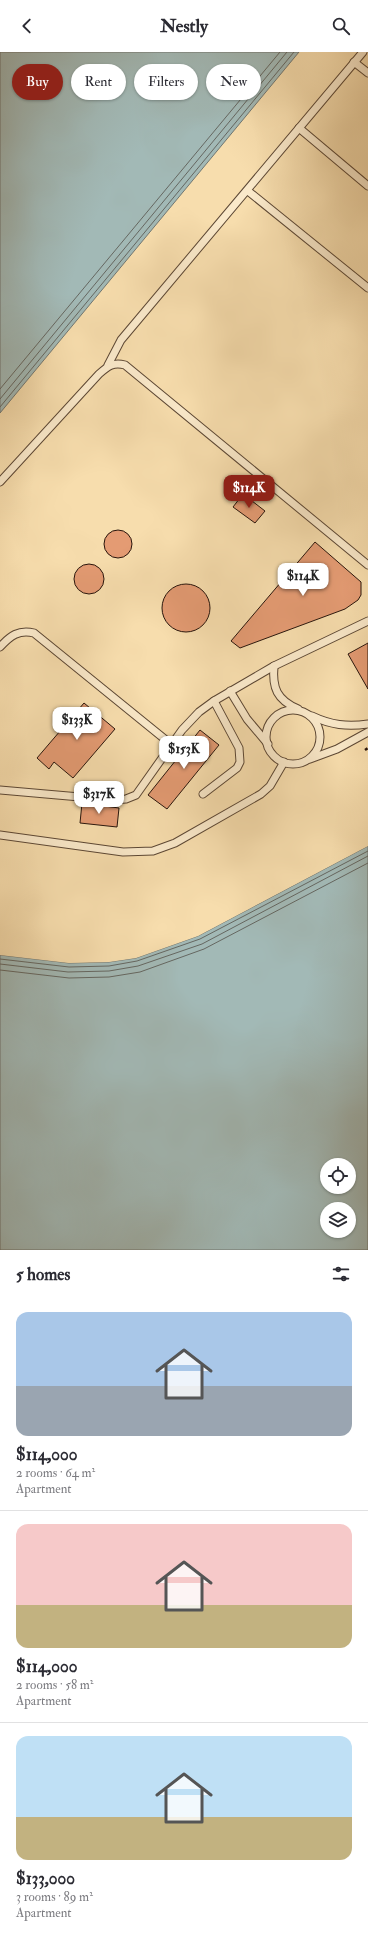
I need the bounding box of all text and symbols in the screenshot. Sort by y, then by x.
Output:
icon: back [16,15,38,37]
text: Nestly [160,15,208,38]
icon: search [330,15,352,37]
chip: Buy [12,64,63,100]
chip: Rent [71,64,126,100]
chip: Filters [134,64,198,100]
chip: New [206,64,261,100]
pin: $114K [221,475,277,509]
text: $114K [233,480,265,496]
pin: $114K [275,563,331,597]
text: $114K [287,568,319,584]
pin: $133K [49,707,105,741]
text: $133K [61,712,93,728]
pin: $153K [156,736,212,770]
text: $153K [168,741,200,757]
pin: $317K [71,781,127,815]
text: $317K [83,786,115,802]
map controls [320,1158,356,1238]
button: locate [320,1158,356,1194]
button: layers [320,1202,356,1238]
icon: filters [330,1263,352,1285]
text: 5 homes [16,1264,70,1285]
icon: home [148,1338,220,1410]
text: $114,000 [16,1444,77,1465]
text: 2 rooms · 64 m² [16,1465,95,1481]
text: Apartment [16,1481,72,1497]
icon: home [148,1550,220,1622]
text: $114,000 [16,1656,77,1677]
text: 2 rooms · 58 m² [16,1677,94,1693]
text: Apartment [16,1693,72,1709]
icon: home [148,1762,220,1834]
text: $133,000 [16,1868,75,1889]
text: 3 rooms · 89 m² [16,1889,93,1905]
text: Apartment [16,1905,72,1921]

